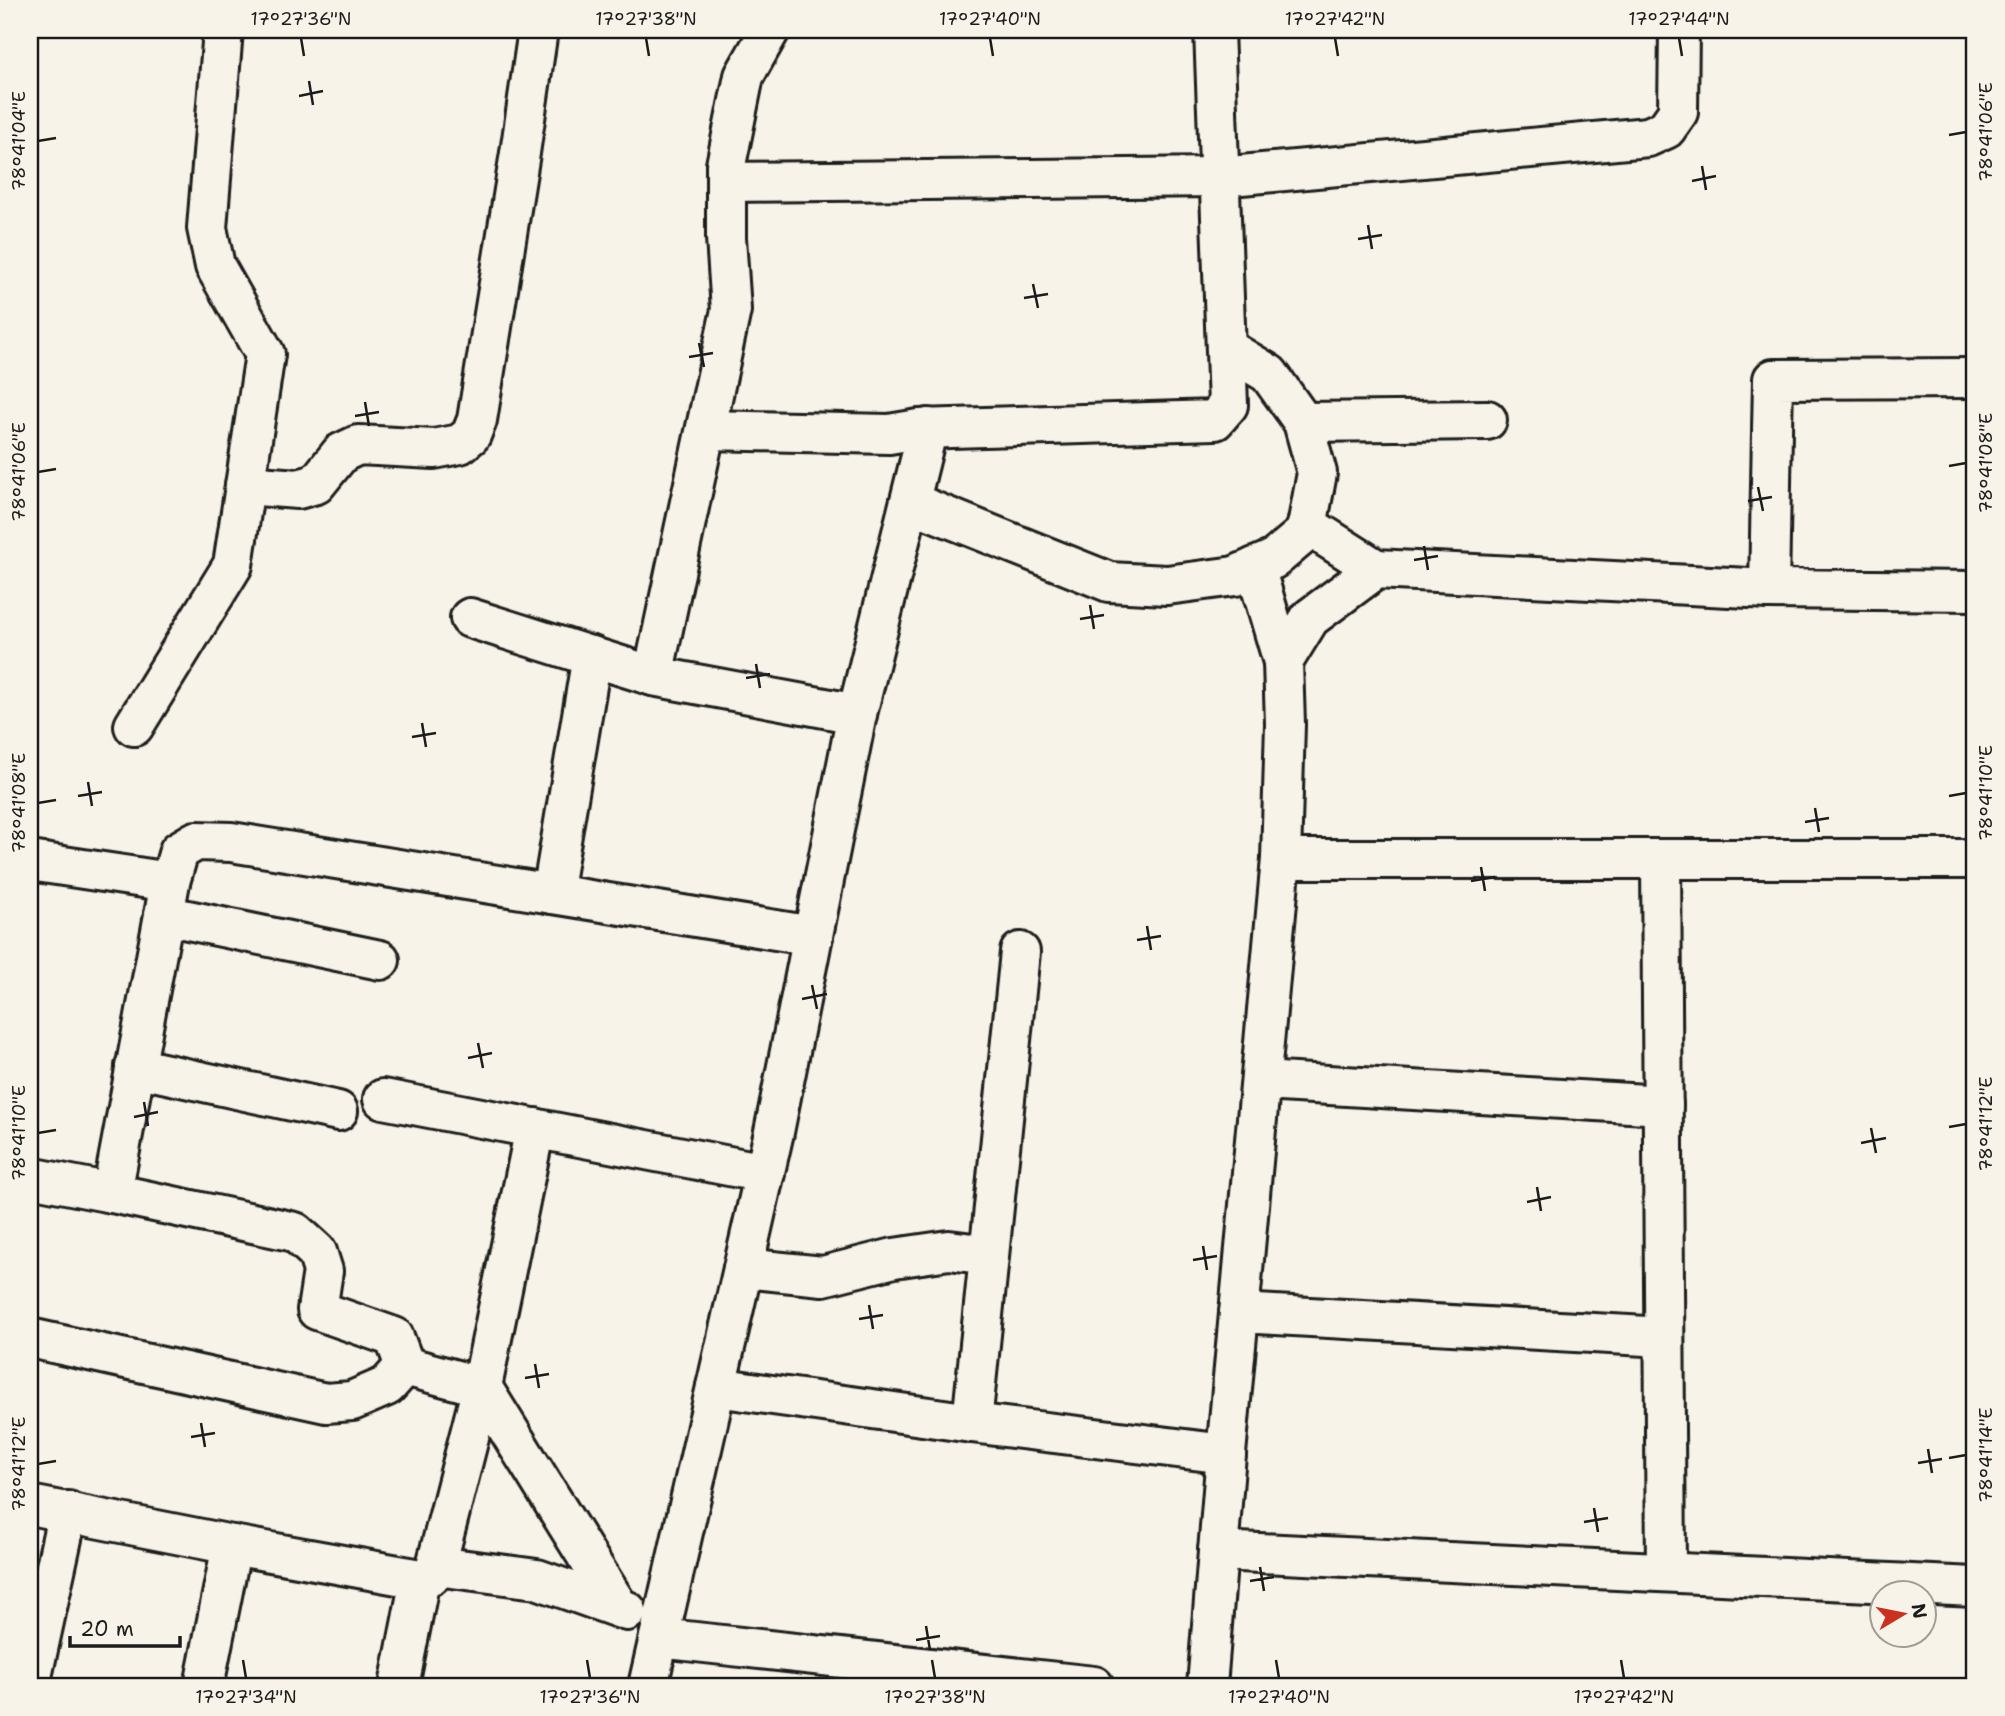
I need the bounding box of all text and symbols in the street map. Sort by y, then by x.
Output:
text: 17°27'36"N [251,7,351,31]
text: 17°27'38"N [595,7,697,31]
text: 17°27'40"N [939,7,1041,31]
text: 17°27'42"N [1285,7,1385,31]
text: 17°27'44"N [1628,7,1730,31]
text: 78°41'06"E [1974,82,1998,182]
text: 78°41'04"E [7,91,31,191]
text: 78°41'08"E [1974,413,1998,513]
text: 78°41'06"E [7,422,31,522]
text: 78°41'10"E [1974,745,1998,841]
text: 78°41'08"E [7,753,31,853]
text: 78°41'12"E [1974,1076,1998,1172]
text: 78°41'10"E [7,1085,31,1181]
text: 78°41'14"E [1974,1407,1998,1503]
text: 78°41'12"E [7,1416,31,1512]
north arrow [1868,1580,1938,1650]
text: N [1906,1602,1933,1621]
scale bar [70,1604,180,1648]
text: 20 m [80,1615,134,1643]
text: 17°27'34"N [195,1685,297,1709]
text: 17°27'36"N [540,1685,640,1709]
text: 17°27'38"N [884,1685,986,1709]
text: 17°27'40"N [1228,1685,1330,1709]
text: 17°27'42"N [1574,1685,1674,1709]

